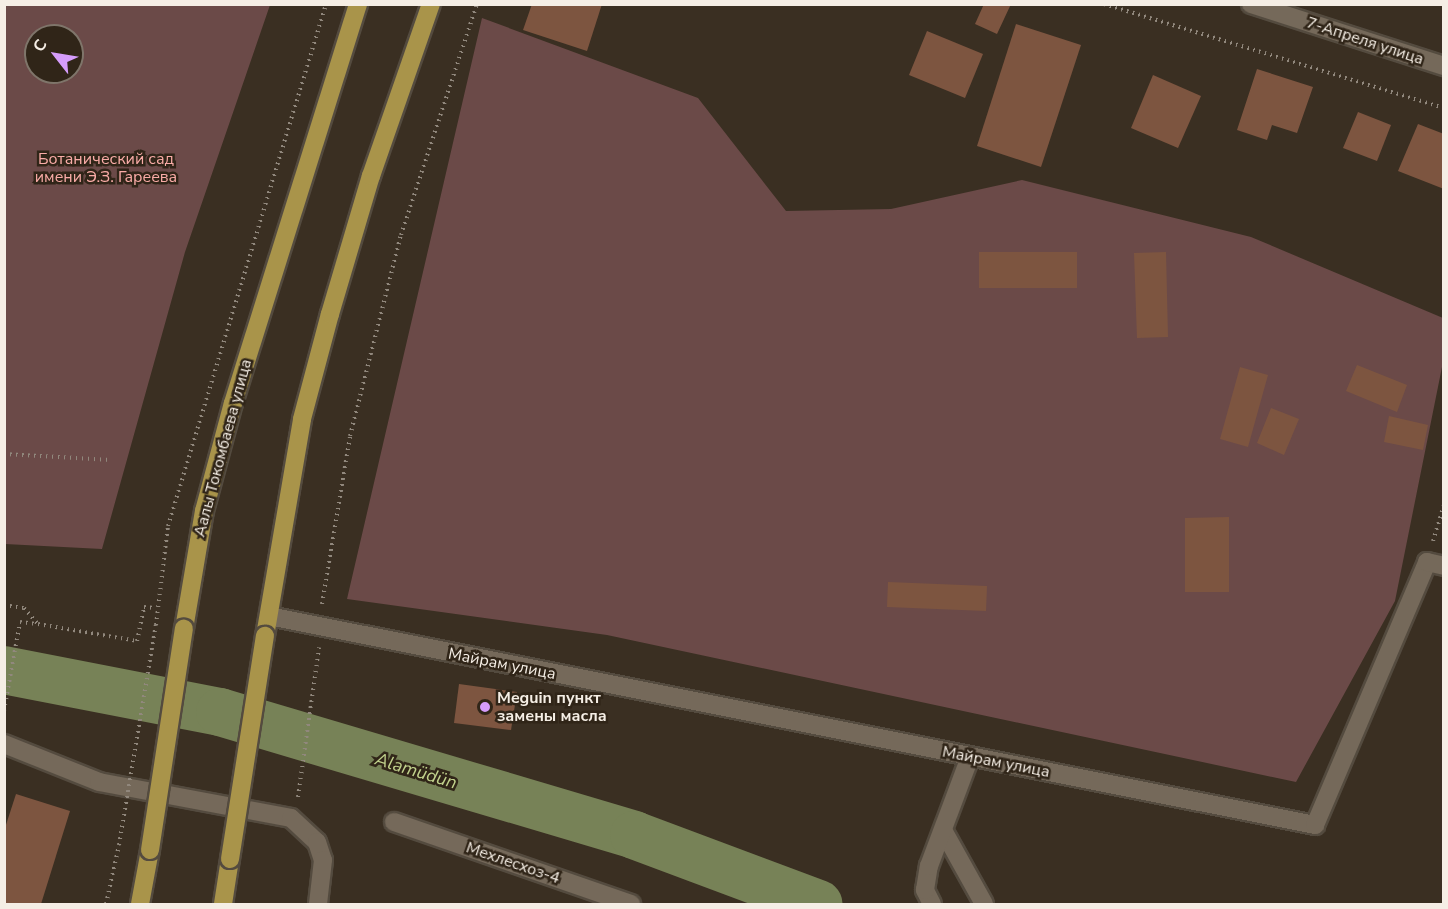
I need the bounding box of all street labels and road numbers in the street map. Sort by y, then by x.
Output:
street label: 7-Апреля улица [1304,13,1426,69]
street label: Аалы Токомбаева улица [190,357,256,539]
street label: Майрам улица [447,644,557,684]
street label: Майрам улица [941,742,1051,782]
street label: Мехлесхоз-4 [464,838,562,888]

